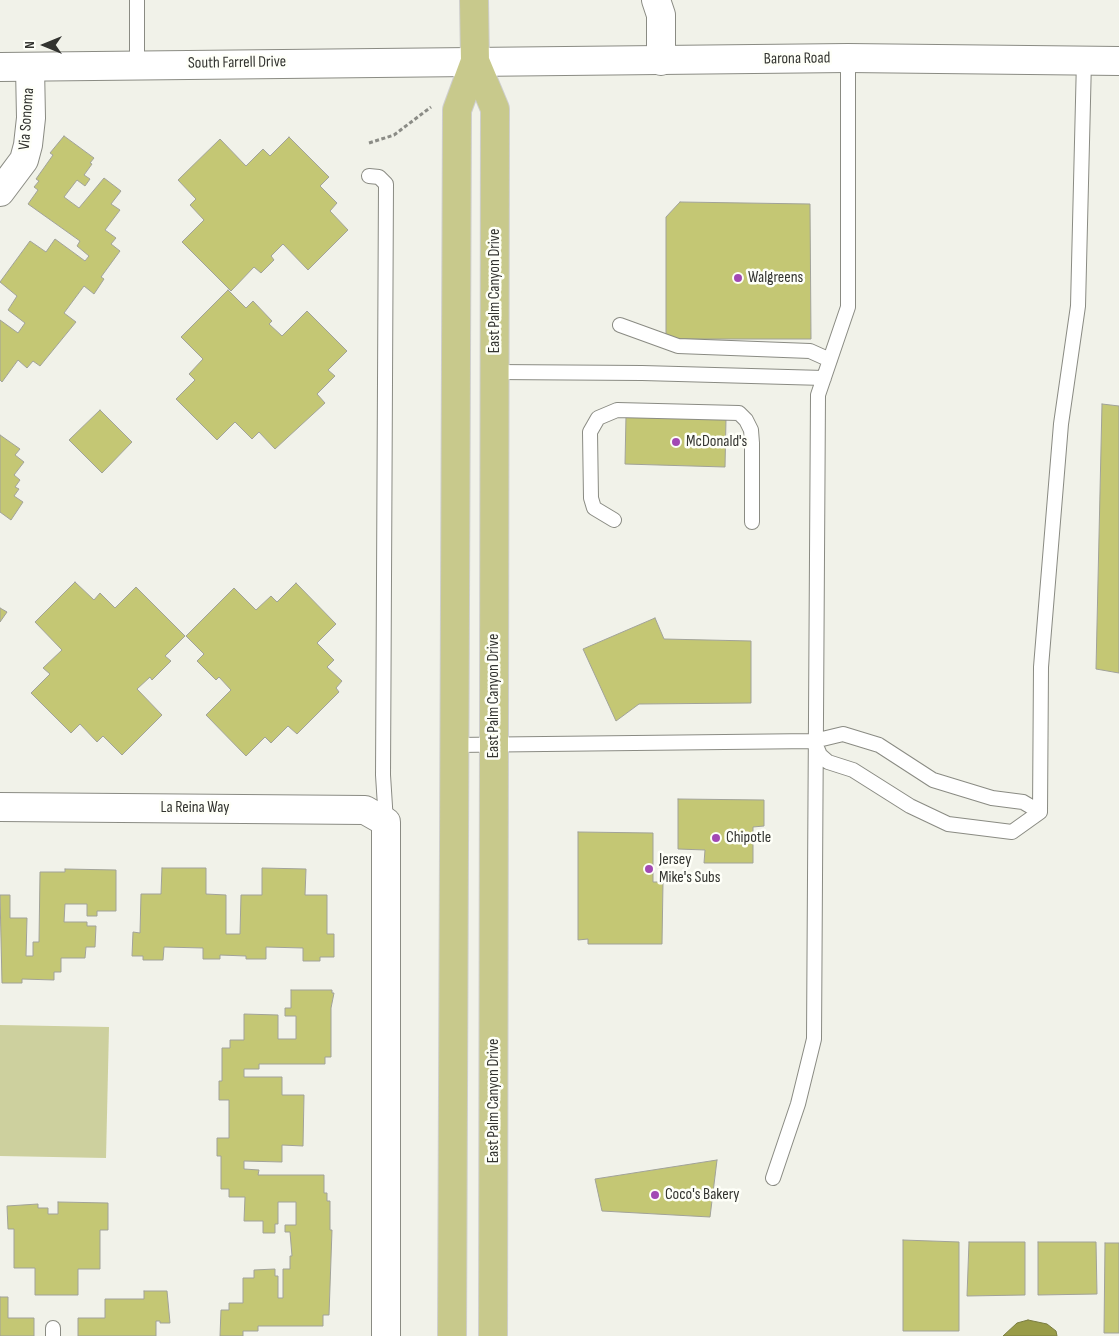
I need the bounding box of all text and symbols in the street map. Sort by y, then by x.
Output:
north arrow [20,20,70,70]
text: N [21,41,38,49]
street label: Barona Road [764,49,830,69]
street label: South Farrell Drive [188,53,286,73]
street label: Via Sonoma [15,87,39,151]
street label: East Palm Canyon Drive [485,229,505,353]
place label: Walgreens [748,268,803,288]
marker: Walgreens [732,272,744,284]
place label: McDonald's [686,432,747,452]
marker: McDonald's [670,436,682,448]
street label: East Palm Canyon Drive [484,634,504,758]
street label: La Reina Way [161,798,229,818]
place label: Chipotle [726,828,771,848]
marker: Chipotle [710,832,722,844]
place label: Jersey Mike's Subs [659,850,720,888]
marker: Jersey Mike's Subs [643,863,655,875]
street label: East Palm Canyon Drive [484,1039,504,1163]
place label: Coco's Bakery [665,1185,740,1205]
marker: Coco's Bakery [649,1189,661,1201]

